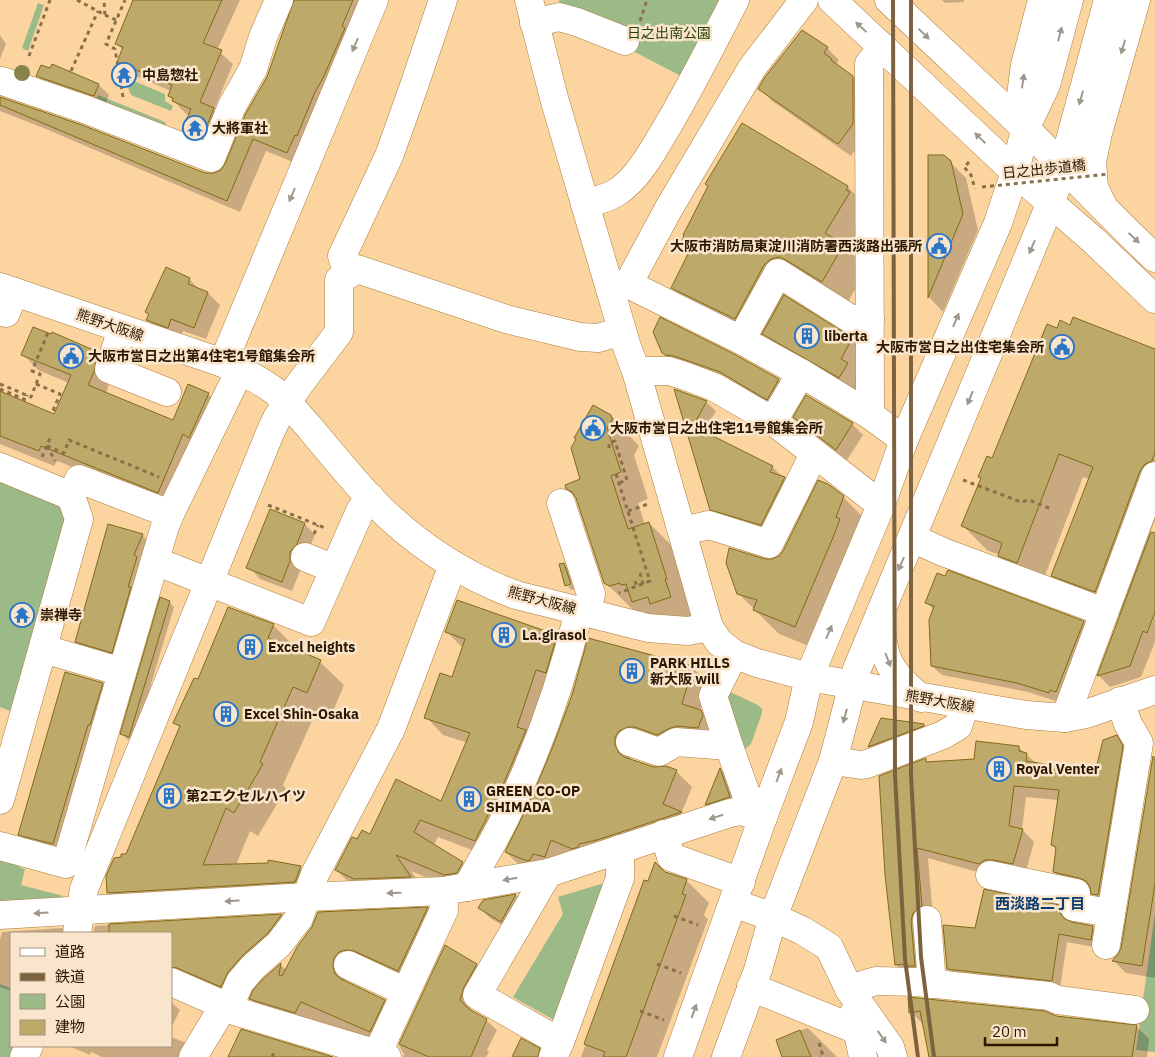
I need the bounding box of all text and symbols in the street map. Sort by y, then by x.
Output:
one-way arrow [856,21,868,33]
park label: 日之出南公園 [627,24,711,42]
one-way arrow [1056,27,1064,42]
one-way arrow [918,28,930,40]
one-way arrow [351,38,359,52]
one-way arrow [1118,39,1126,54]
temple icon: 中島惣社 [111,62,137,88]
place label: 中島惣社 [142,66,198,84]
one-way arrow [1019,72,1027,88]
one-way arrow [1077,90,1085,105]
temple icon: 大將軍社 [182,115,208,141]
place label: 大將軍社 [212,119,268,137]
one-way arrow [974,132,986,144]
street label: 日之出歩道橋 [1001,156,1087,182]
one-way arrow [288,188,296,202]
one-way arrow [1127,232,1139,244]
public building icon: 大阪市消防局東淀川消防署西淡路出張所 [926,233,952,259]
place label: 大阪市消防局東淀川消防署西淡路出張所 [670,237,922,255]
one-way arrow [1027,240,1035,254]
street label: 熊野大阪線 [74,305,146,345]
one-way arrow [953,313,961,327]
building icon: liberta [794,323,820,349]
place label: liberta [824,327,868,345]
public building icon: 大阪市営日之出住宅集会所 [1049,334,1075,360]
place label: 大阪市営日之出住宅集会所 [876,338,1044,356]
public building icon: 大阪市営日之出第4住宅1号館集会所 [58,343,84,369]
place label: 大阪市営日之出第4住宅1号館集会所 [88,347,315,365]
one-way arrow [966,390,973,405]
public building icon: 大阪市営日之出住宅11号館集会所 [580,415,606,441]
place label: 大阪市営日之出住宅11号館集会所 [610,419,823,437]
one-way arrow [897,557,905,571]
street label: 熊野大阪線 [506,582,578,618]
temple icon: 崇禅寺 [9,602,35,628]
place label: 崇禅寺 [40,606,82,624]
building icon: La.girasol [491,622,517,648]
one-way arrow [825,625,833,639]
place label: La.girasol [522,626,586,644]
building icon: Excel heights [237,634,263,660]
place label: Excel heights [268,638,355,656]
one-way arrow [884,653,892,668]
place label: PARK HILLS 新大阪 will [650,654,730,688]
building icon: PARK HILLS 新大阪 will [619,658,645,684]
street label: 熊野大阪線 [904,686,976,716]
building icon: Excel Shin-Osaka [213,701,239,727]
place label: Excel Shin-Osaka [244,705,359,723]
one-way arrow [841,708,849,724]
building icon: Royal Venter [986,756,1012,782]
place label: Royal Venter [1016,760,1100,778]
one-way arrow [775,767,783,782]
place label: GREEN CO-OP SHIMADA [486,782,580,816]
building icon: 第2エクセルハイツ [156,783,182,809]
building icon: GREEN CO-OP SHIMADA [456,786,482,812]
place label: 第2エクセルハイツ [186,787,306,805]
one-way arrow [708,814,723,822]
one-way arrow [502,876,518,884]
one-way arrow [386,889,402,897]
district label: 西淡路二丁目 [995,894,1085,913]
one-way arrow [224,898,240,906]
one-way arrow [32,909,48,917]
legend [10,932,172,1047]
text: 道路 [55,942,85,961]
text: 鉄道 [55,967,85,986]
text: 公園 [55,992,85,1011]
one-way arrow [690,1003,698,1018]
scale bar [985,1014,1058,1046]
text: 建物 [55,1017,85,1036]
text: 20 m [992,1022,1027,1041]
one-way arrow [877,1030,887,1044]

